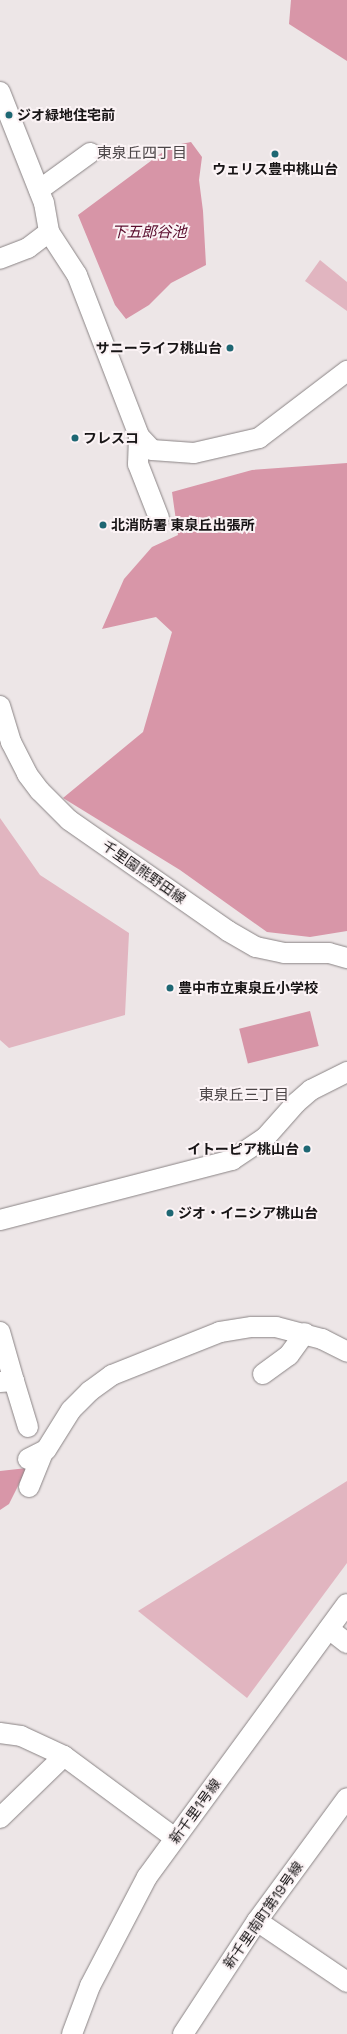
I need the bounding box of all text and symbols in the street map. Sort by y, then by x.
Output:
place label: ジオ緑地住宅前 [17,107,115,123]
marker: ジオ緑地住宅前 [4,110,14,120]
district label: 東泉丘四丁目 [97,144,187,162]
marker: ウェリス豊中桃山台 [270,149,280,159]
place label: ウェリス豊中桃山台 [212,161,338,177]
water label: 下五郎谷池 [112,223,186,241]
place label: サニーライフ桃山台 [96,340,222,356]
marker: サニーライフ桃山台 [225,343,235,353]
place label: フレスコ [83,430,139,446]
marker: フレスコ [70,433,80,443]
place label: 北消防署 東泉丘出張所 [111,517,255,533]
marker: 北消防署 東泉丘出張所 [98,520,108,530]
street label: 千里園熊野田線 [99,837,189,907]
place label: 豊中市立東泉丘小学校 [178,980,318,996]
marker: 豊中市立東泉丘小学校 [165,983,175,993]
district label: 東泉丘三丁目 [199,1086,289,1104]
place label: イトーピア桃山台 [187,1141,299,1157]
marker: イトーピア桃山台 [302,1144,312,1154]
place label: ジオ・イニシア桃山台 [178,1205,318,1221]
marker: ジオ・イニシア桃山台 [165,1208,175,1218]
street label: 新千里1号線 [166,1775,224,1847]
street label: 新千里南町第19号線 [220,1858,306,1972]

